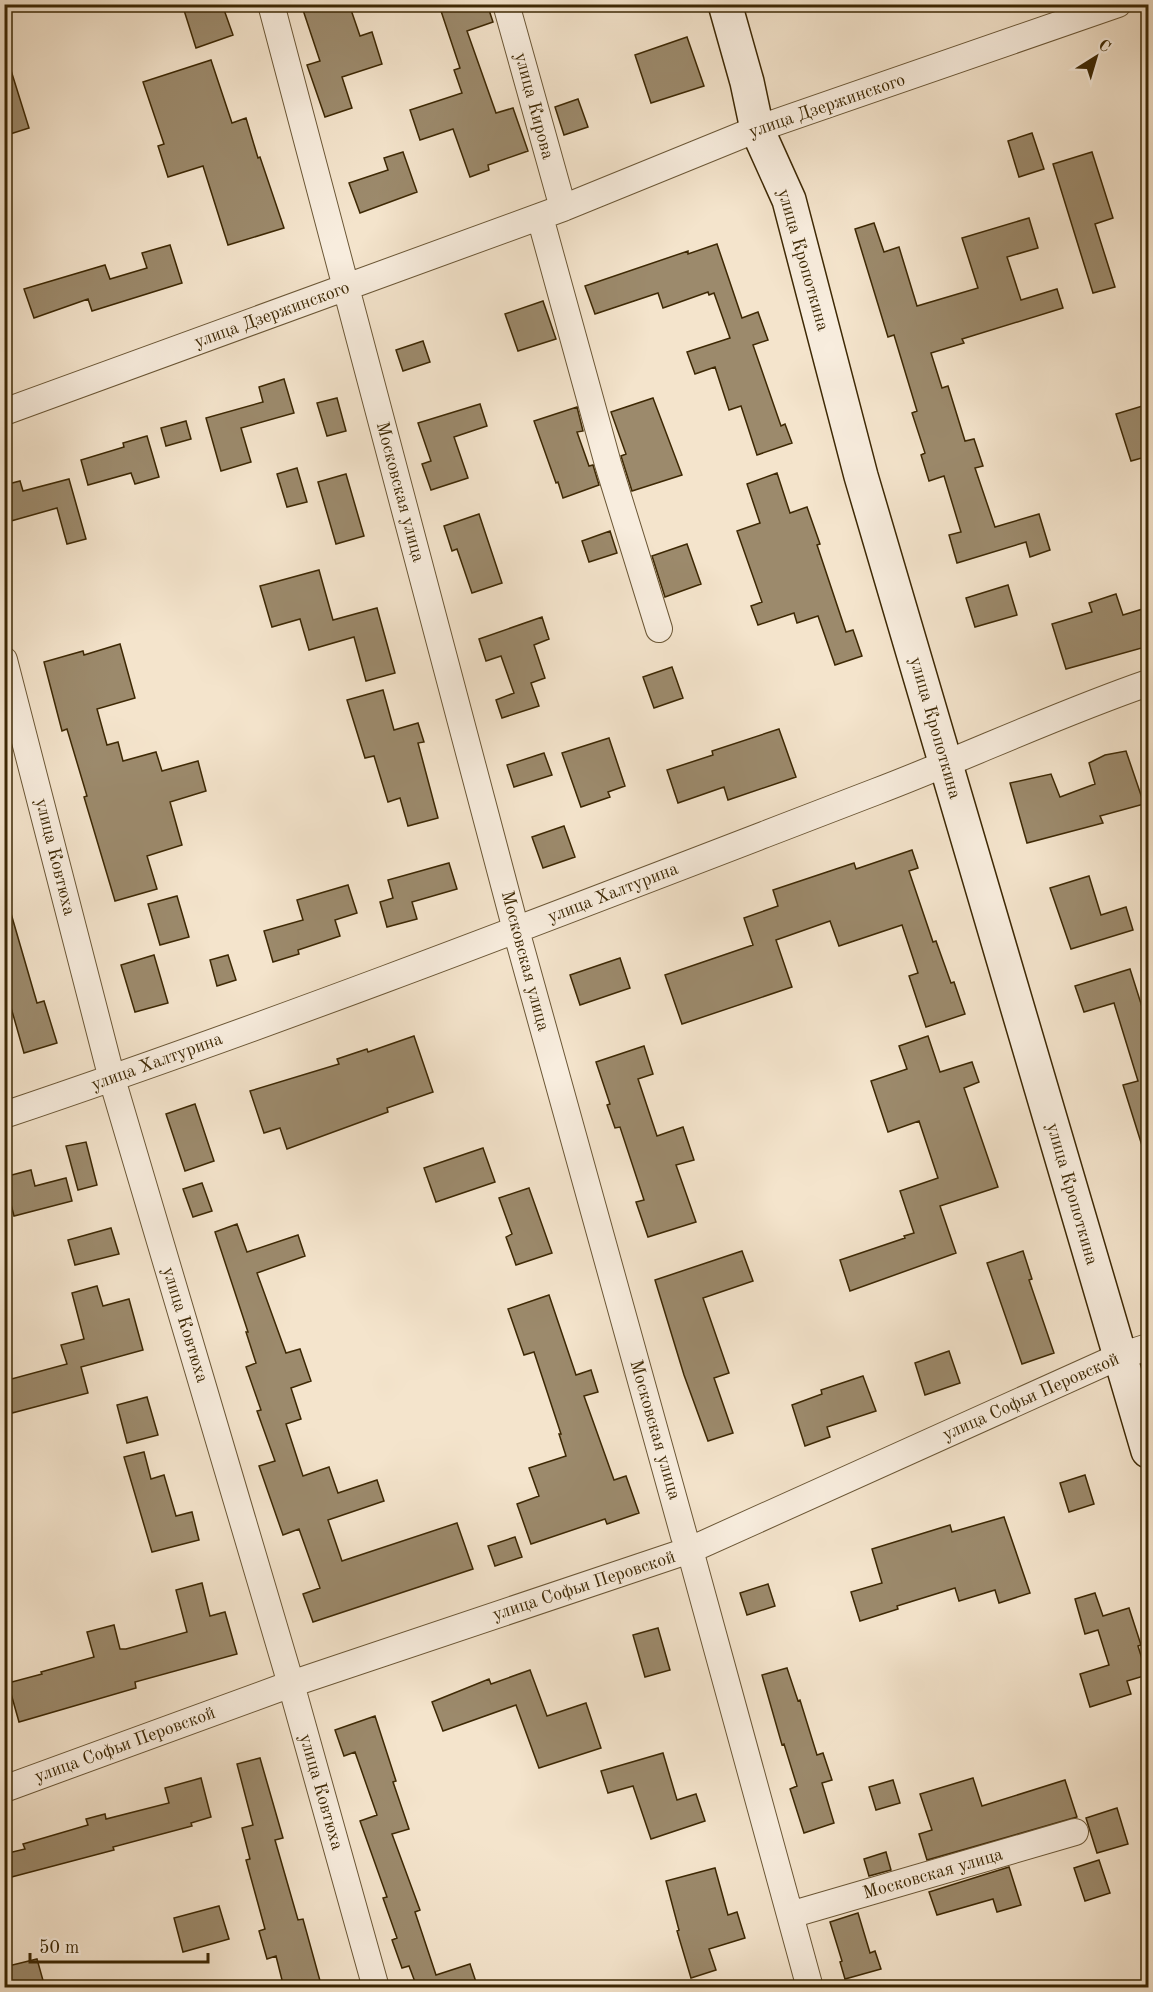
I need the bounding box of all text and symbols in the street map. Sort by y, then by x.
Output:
north arrow [1066,27,1126,87]
text: С [1095,37,1113,56]
street label: улица Кирова [511,51,557,161]
street label: улица Дзержинского [747,71,907,141]
street label: улица Кропоткина [774,187,832,333]
street label: улица Дзержинского [192,278,352,351]
street label: Московская улица [373,420,427,564]
street label: улица Кропоткина [906,655,964,801]
street label: улица Ковтюха [32,797,78,918]
street label: улица Халтурина [545,860,681,926]
street label: Московская улица [498,889,552,1033]
street label: улица Халтурина [89,1030,225,1094]
street label: улица Кропоткина [1043,1121,1101,1267]
street label: улица Ковтюха [159,1265,211,1385]
street label: улица Софьи Перовской [940,1350,1122,1445]
street label: Московская улица [626,1358,684,1502]
street label: улица Софьи Перовской [490,1548,678,1625]
street label: улица Софьи Перовской [32,1704,218,1787]
street label: улица Ковтюха [296,1732,346,1852]
street label: Московская улица [861,1845,1005,1903]
scale bar [30,1926,208,1964]
text: 50 m [39,1939,79,1957]

